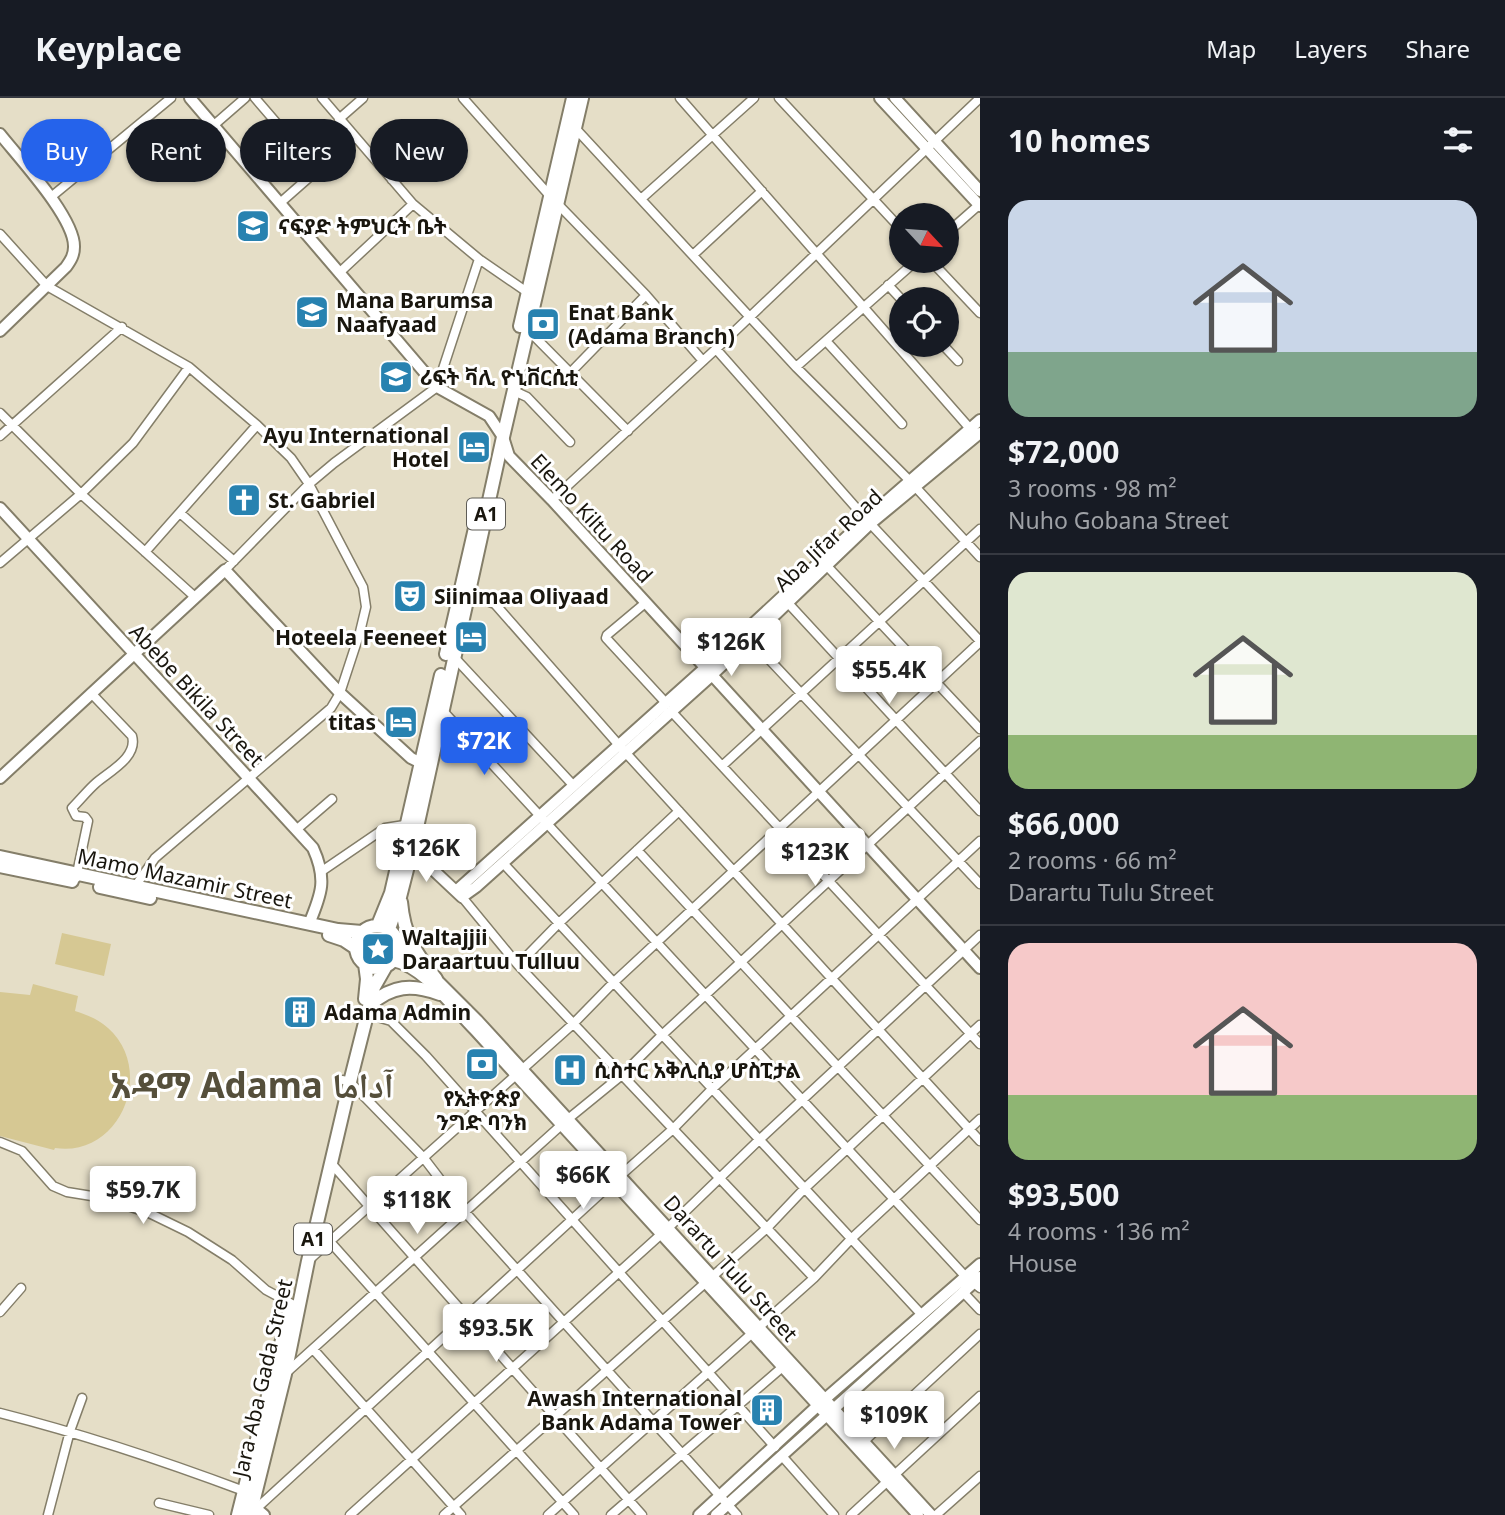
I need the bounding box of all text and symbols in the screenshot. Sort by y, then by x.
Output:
text: Keyplace [35,26,182,71]
text: Map [1206,32,1256,65]
text: Layers [1294,32,1368,65]
text: Share [1406,32,1470,65]
chip: Buy [21,119,112,182]
chip: Rent [126,119,226,182]
chip: Filters [240,119,356,182]
chip: New [370,119,468,182]
text: 10 homes [1008,120,1151,161]
icon: filters [1439,121,1477,159]
north arrow [889,203,959,273]
map controls [889,203,959,357]
school or university icon: ናፍያድ ትምህርት ቤት [234,207,272,245]
place label: ናፍያድ ትምህርት ቤት [278,212,447,240]
icon: home [1180,245,1306,371]
place label: Mana Barumsa Naafyaad [336,286,493,338]
button: locate [889,287,959,357]
school or university icon: Mana Barumsa Naafyaad [293,293,331,331]
place label: Enat Bank (Adama Branch) [568,298,735,350]
bank icon: Enat Bank (Adama Branch) [524,305,562,343]
school or university icon: ሪፍት ቫሊ ዮኒቨርሲቲ [377,358,415,396]
place label: ሪፍት ቫሊ ዮኒቨርሲቲ [420,363,578,391]
place label: Ayu International Hotel [263,421,449,473]
hotel icon: Ayu International Hotel [455,428,493,466]
text: $72,000 [1008,431,1120,472]
street label: Elemo Kiltu Road [525,447,659,589]
text: 3 rooms · 98 m² [1008,472,1177,504]
church icon: St. Gabriel [225,481,263,519]
street label: Aba Jifar Road [768,483,888,597]
place label: St. Gabriel [268,486,376,514]
road number: A1 [467,498,505,530]
text: Nuho Gobana Street [1008,504,1229,536]
theatre icon: Siinimaa Oliyaad [391,577,429,615]
place label: Siinimaa Oliyaad [434,582,609,610]
icon: home [1180,617,1306,743]
street label: Abebe Bikila Street [124,618,271,773]
hotel icon: Hoteela Feeneet [452,618,490,656]
pin: $126K [682,618,780,678]
place label: Hoteela Feeneet [275,623,447,651]
text: $126K [697,625,765,657]
pin: $55.4K [832,646,946,706]
text: $55.4K [852,653,926,685]
hotel icon: titas [382,703,420,741]
place label: titas [328,708,376,736]
pin: $72K [443,718,525,777]
text: $72K [457,724,511,756]
text: $66,000 [1008,803,1120,844]
pin: $126K [377,824,475,884]
pin: $123K [766,828,864,888]
text: $126K [392,831,460,863]
text: $123K [781,835,849,867]
street label: Mamo Mazamir Street [75,842,295,915]
text: 2 rooms · 66 m² [1008,844,1177,876]
text: Darartu Tulu Street [1008,876,1214,908]
place label: Waltajjii Daraartuu Tulluu [402,923,580,975]
place icon: Waltajjii Daraartuu Tulluu [359,930,397,968]
icon: home [1180,988,1306,1114]
building icon: Adama Admin [281,993,319,1031]
place label: Adama Admin [324,998,471,1026]
bank icon: የኢትዮጵያ ንግድ ባንክ [463,1045,501,1083]
hospital icon: ሲስተር አቅሊሲያ ሆስፒታል [551,1051,589,1089]
place label: ሲስተር አቅሊሲያ ሆስፒታል [594,1056,801,1084]
district label: አዳማ Adama آداما [110,1061,394,1108]
place label: የኢትዮጵያ ንግድ ባንክ [437,1084,527,1136]
pin: $66K [542,1152,624,1211]
text: $66K [556,1158,610,1190]
pin: $59.7K [86,1166,200,1226]
text: $59.7K [106,1173,180,1205]
text: $93,500 [1008,1174,1120,1215]
pin: $118K [368,1176,466,1236]
text: $118K [383,1183,451,1215]
street label: Darartu Tulu Street [658,1189,805,1348]
text: 4 rooms · 136 m² [1008,1215,1190,1247]
road number: A1 [294,1224,332,1254]
text: House [1008,1247,1077,1279]
street label: Jara Aba Gada Street [225,1276,299,1482]
pin: $93.5K [439,1304,553,1364]
text: $93.5K [459,1311,533,1343]
place label: Awash International Bank Adama Tower [527,1384,743,1436]
building icon: Awash International Bank Adama Tower [748,1391,786,1429]
pin: $109K [845,1392,943,1451]
text: $109K [860,1398,928,1430]

